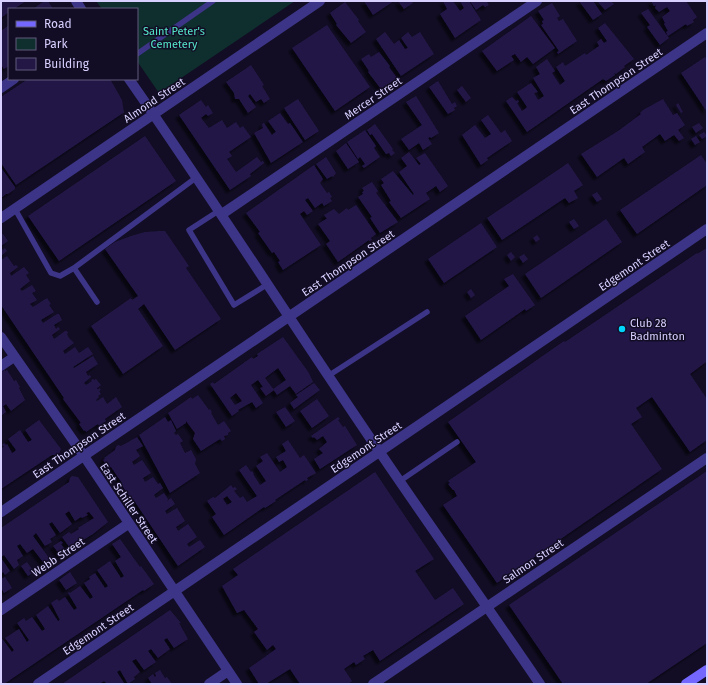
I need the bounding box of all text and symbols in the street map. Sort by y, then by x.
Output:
legend [8,8,138,80]
text: Road [44,17,72,31]
park label: Saint Peter's Cemetery [143,25,205,51]
text: Park [44,37,68,51]
street label: East Thompson Street [567,46,665,117]
text: Building [44,57,90,71]
street label: Mercer Street [342,74,405,122]
street label: Almond Street [121,75,187,126]
street label: East Thompson Street [299,228,397,299]
street label: Edgemont Street [596,237,672,294]
place label: Club 28 Badminton [630,317,685,343]
marker: Club 28 Badminton [617,324,627,334]
street label: East Thompson Street [30,410,128,481]
street label: Edgemont Street [328,419,404,476]
street label: East Schiller Street [97,461,160,546]
street label: Webb Street [29,535,87,580]
street label: Salmon Street [501,536,566,586]
street label: Edgemont Street [60,601,136,658]

